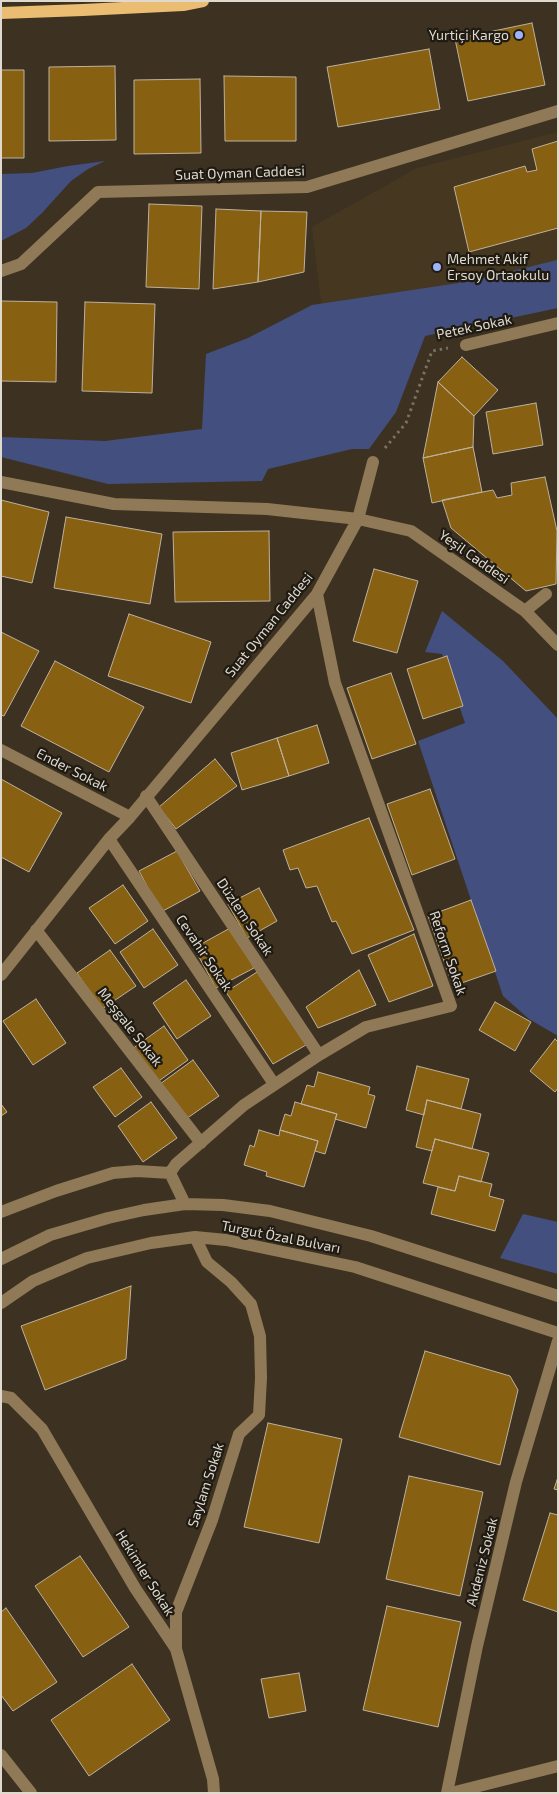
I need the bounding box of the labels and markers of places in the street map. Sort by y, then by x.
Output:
place label: Yurtiçi Kargo [429,27,509,43]
marker: Yurtiçi Kargo [513,29,525,41]
place label: Mehmet Akif Ersoy Ortaokulu [447,251,549,284]
marker: Mehmet Akif Ersoy Ortaokulu [431,261,443,273]

